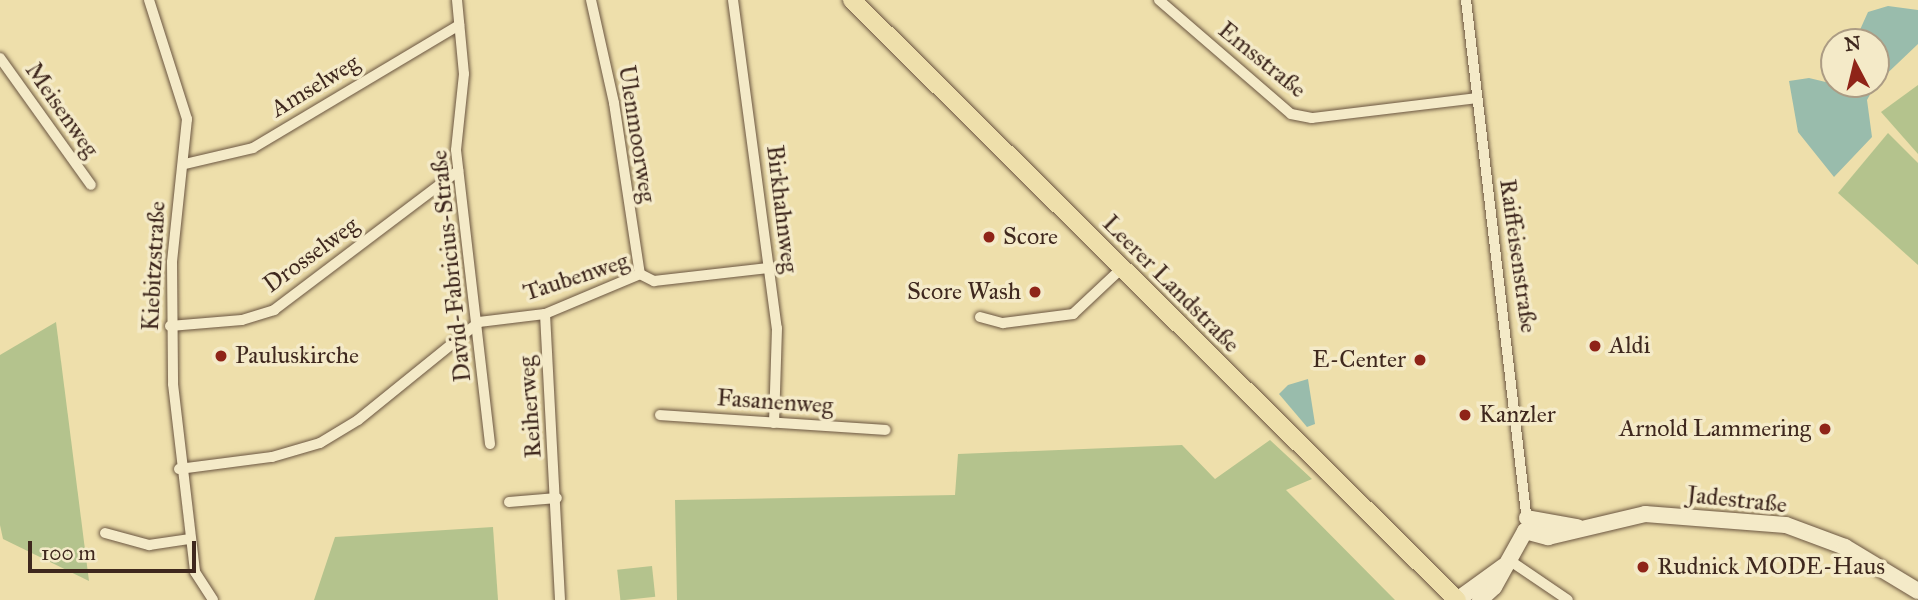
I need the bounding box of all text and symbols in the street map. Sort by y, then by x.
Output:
street label: Emsstraße [1212,16,1312,104]
north arrow [1820,28,1890,98]
text: N [1843,31,1862,56]
street label: Amselweg [266,48,364,124]
street label: Meisenweg [19,57,105,163]
street label: Ulenmoorweg [612,63,662,205]
street label: Birkhahnweg [760,143,804,275]
street label: David-Fabricius-Straße [425,149,477,383]
street label: Raiffeisenstraße [1493,177,1543,335]
street label: Kiebitzstraße [136,200,172,332]
street label: Leerer Landstraße [1096,209,1246,359]
street label: Drosselweg [258,211,364,299]
place label: Score [1003,223,1058,251]
marker: Score [981,229,997,245]
street label: Taubenweg [520,246,632,308]
place label: Score Wash [907,278,1021,306]
marker: Score Wash [1027,284,1043,300]
place label: Aldi [1609,332,1650,360]
marker: Aldi [1587,338,1603,354]
place label: Pauluskirche [235,342,359,370]
place label: E-Center [1312,346,1406,374]
marker: Pauluskirche [213,348,229,364]
marker: E-Center [1412,352,1428,368]
street label: Reiherweg [512,355,548,459]
street label: Fasanenweg [716,384,834,420]
place label: Kanzler [1479,401,1556,429]
marker: Kanzler [1457,407,1473,423]
place label: Arnold Lammering [1619,415,1811,443]
marker: Arnold Lammering [1817,421,1833,437]
street label: Jadestraße [1686,480,1788,520]
scale bar [32,526,200,570]
text: 100 m [41,540,96,566]
place label: Rudnick MODE-Haus [1657,553,1885,581]
marker: Rudnick MODE-Haus [1635,559,1651,575]

